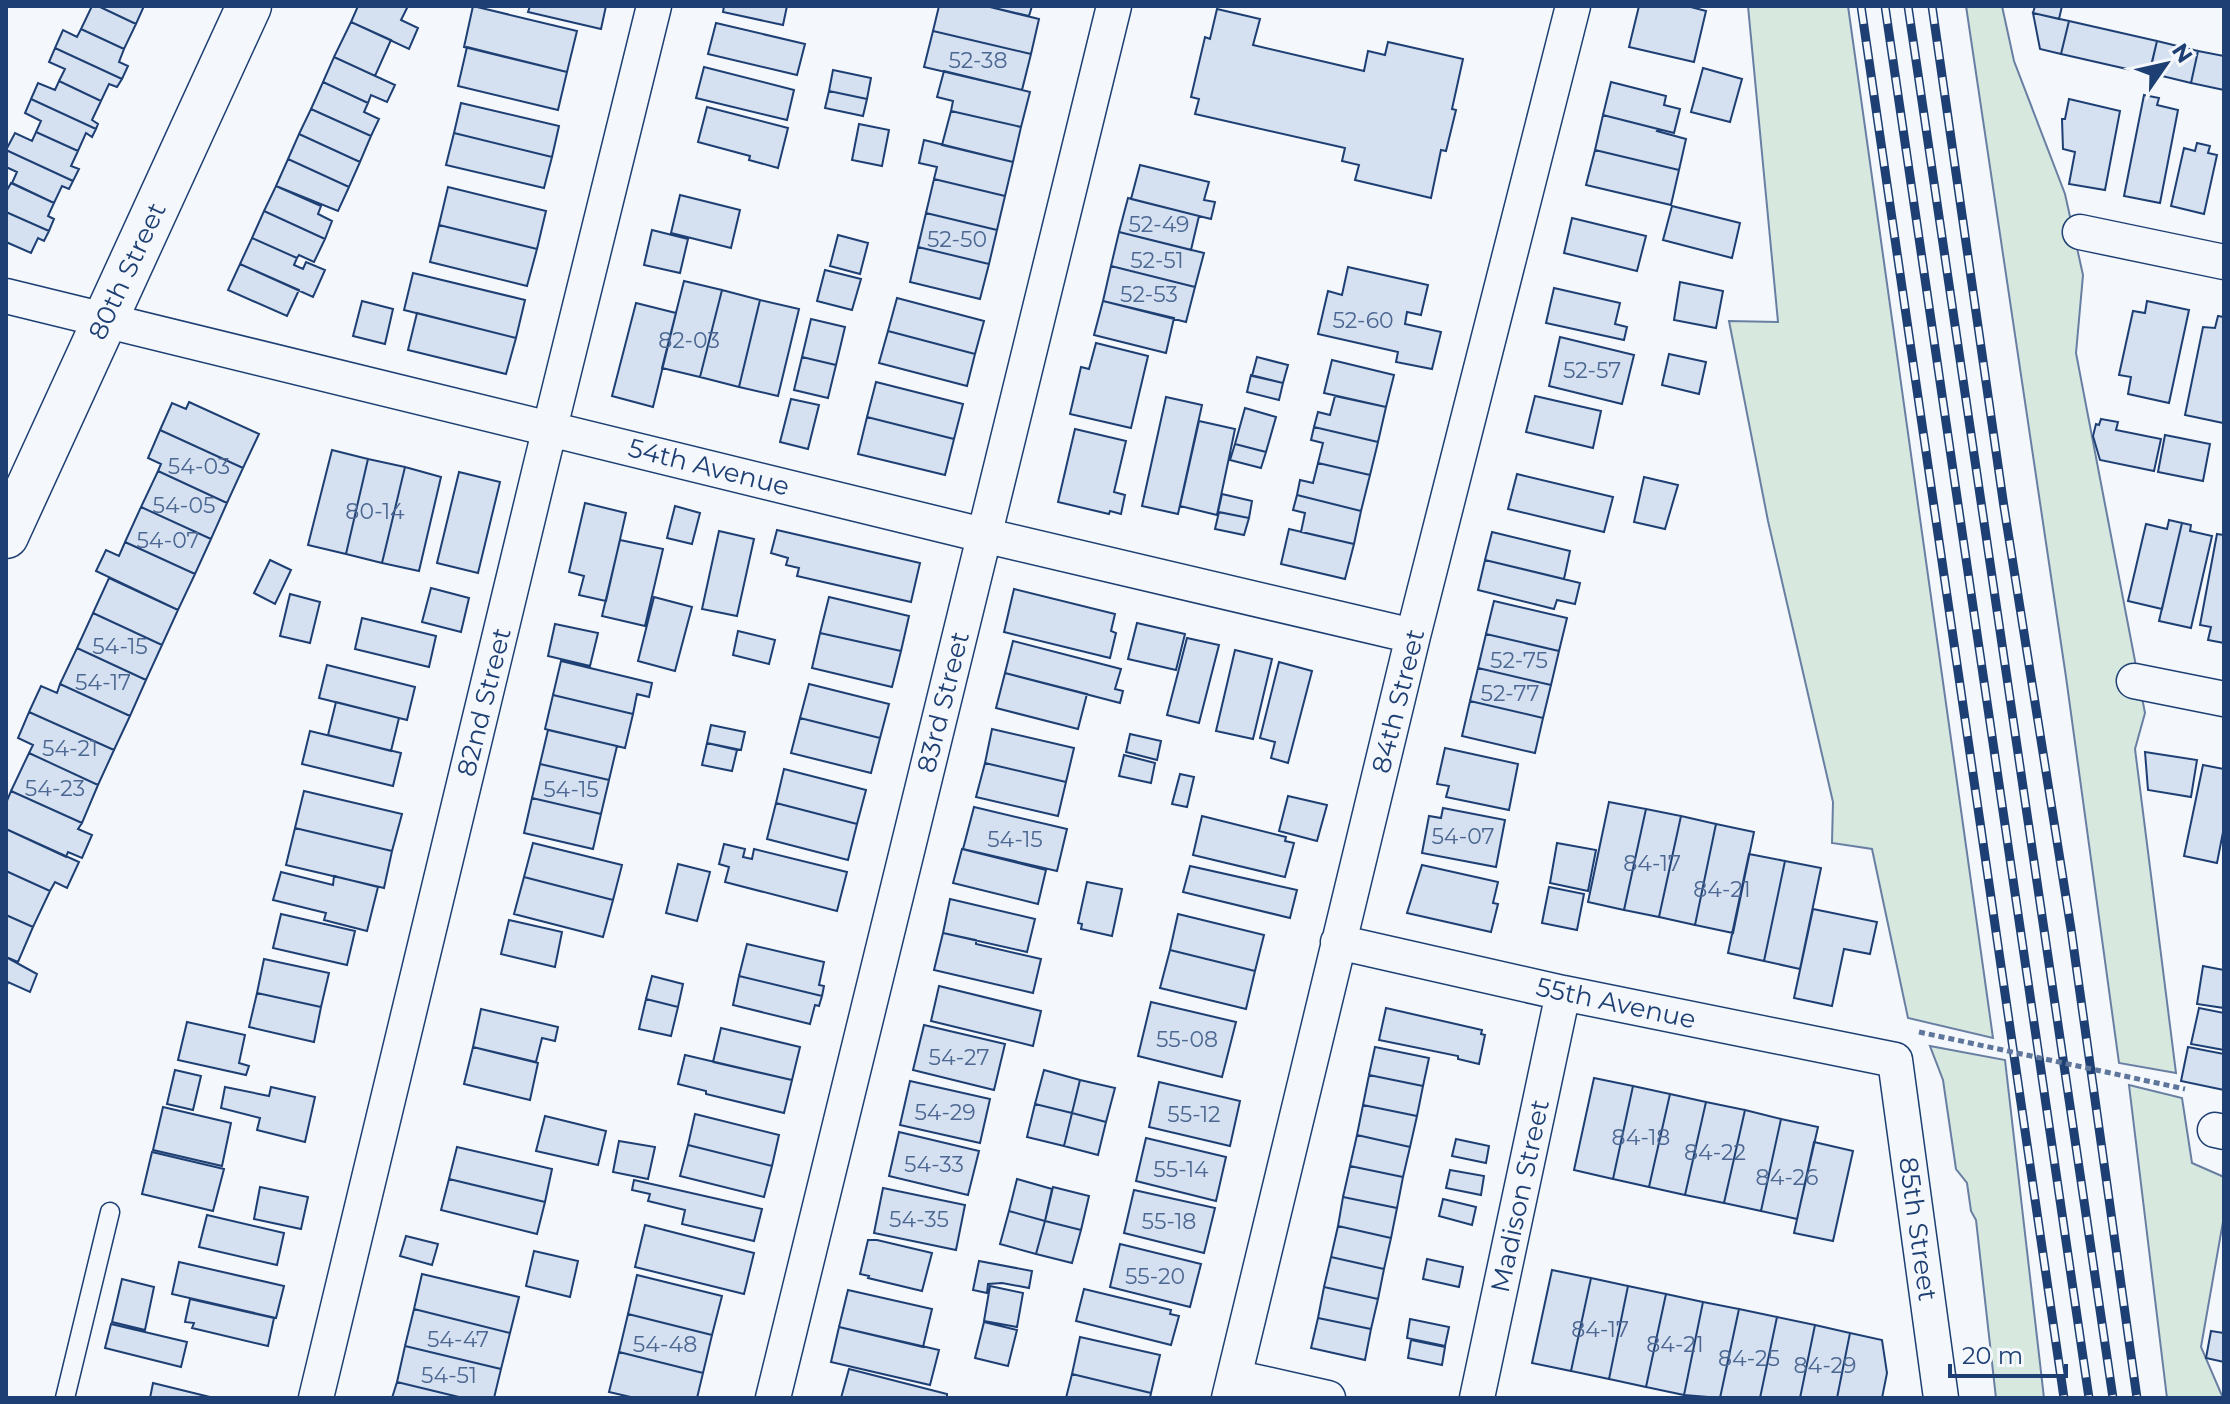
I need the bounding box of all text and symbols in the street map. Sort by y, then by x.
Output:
north arrow [2126,24,2206,104]
text: N [2166,38,2198,68]
house number: 52-38 [948,47,1008,74]
street label: 80th Street [81,197,173,345]
house number: 52-49 [1128,211,1190,238]
house number: 52-50 [927,226,987,253]
house number: 52-51 [1130,247,1184,274]
house number: 52-53 [1120,281,1178,308]
house number: 52-60 [1332,307,1394,334]
house number: 82-03 [658,327,720,354]
house number: 52-57 [1563,357,1621,384]
street label: 54th Avenue [625,432,793,502]
house number: 54-03 [168,453,230,480]
house number: 54-05 [153,492,215,519]
house number: 80-14 [345,498,405,525]
house number: 54-07 [136,527,200,554]
street label: 82nd Street [450,624,518,780]
street label: 84th Street [1365,626,1431,776]
street label: 83rd Street [910,628,976,776]
house number: 54-15 [92,633,148,660]
house number: 52-75 [1490,647,1548,674]
house number: 54-17 [75,669,131,696]
house number: 52-77 [1481,680,1539,707]
house number: 54-21 [42,735,98,762]
house number: 54-23 [25,775,85,802]
house number: 54-15 [543,776,599,803]
house number: 54-07 [1431,823,1495,850]
house number: 54-15 [987,826,1043,853]
house number: 84-17 [1623,850,1681,877]
house number: 84-21 [1693,876,1751,903]
street label: 55th Avenue [1533,970,1699,1036]
house number: 55-08 [1156,1026,1218,1053]
house number: 54-27 [929,1044,989,1071]
street label: Madison Street [1484,1096,1556,1296]
house number: 54-29 [914,1099,976,1126]
house number: 55-12 [1167,1101,1221,1128]
house number: 84-18 [1612,1124,1670,1151]
house number: 84-22 [1684,1139,1746,1166]
house number: 54-33 [904,1151,964,1178]
street label: 85th Street [1892,1155,1944,1303]
house number: 55-14 [1153,1156,1209,1183]
house number: 84-26 [1756,1164,1818,1191]
house number: 54-35 [889,1206,949,1233]
house number: 55-18 [1142,1208,1196,1235]
house number: 55-20 [1125,1263,1185,1290]
house number: 84-17 [1571,1316,1629,1343]
house number: 54-47 [427,1326,489,1353]
scale bar [1950,1328,2066,1378]
house number: 54-48 [633,1331,697,1358]
house number: 84-21 [1646,1331,1704,1358]
text: 20 m [1962,1341,2023,1370]
house number: 84-25 [1718,1345,1780,1372]
house number: 84-29 [1794,1352,1856,1379]
house number: 54-51 [421,1362,477,1389]

